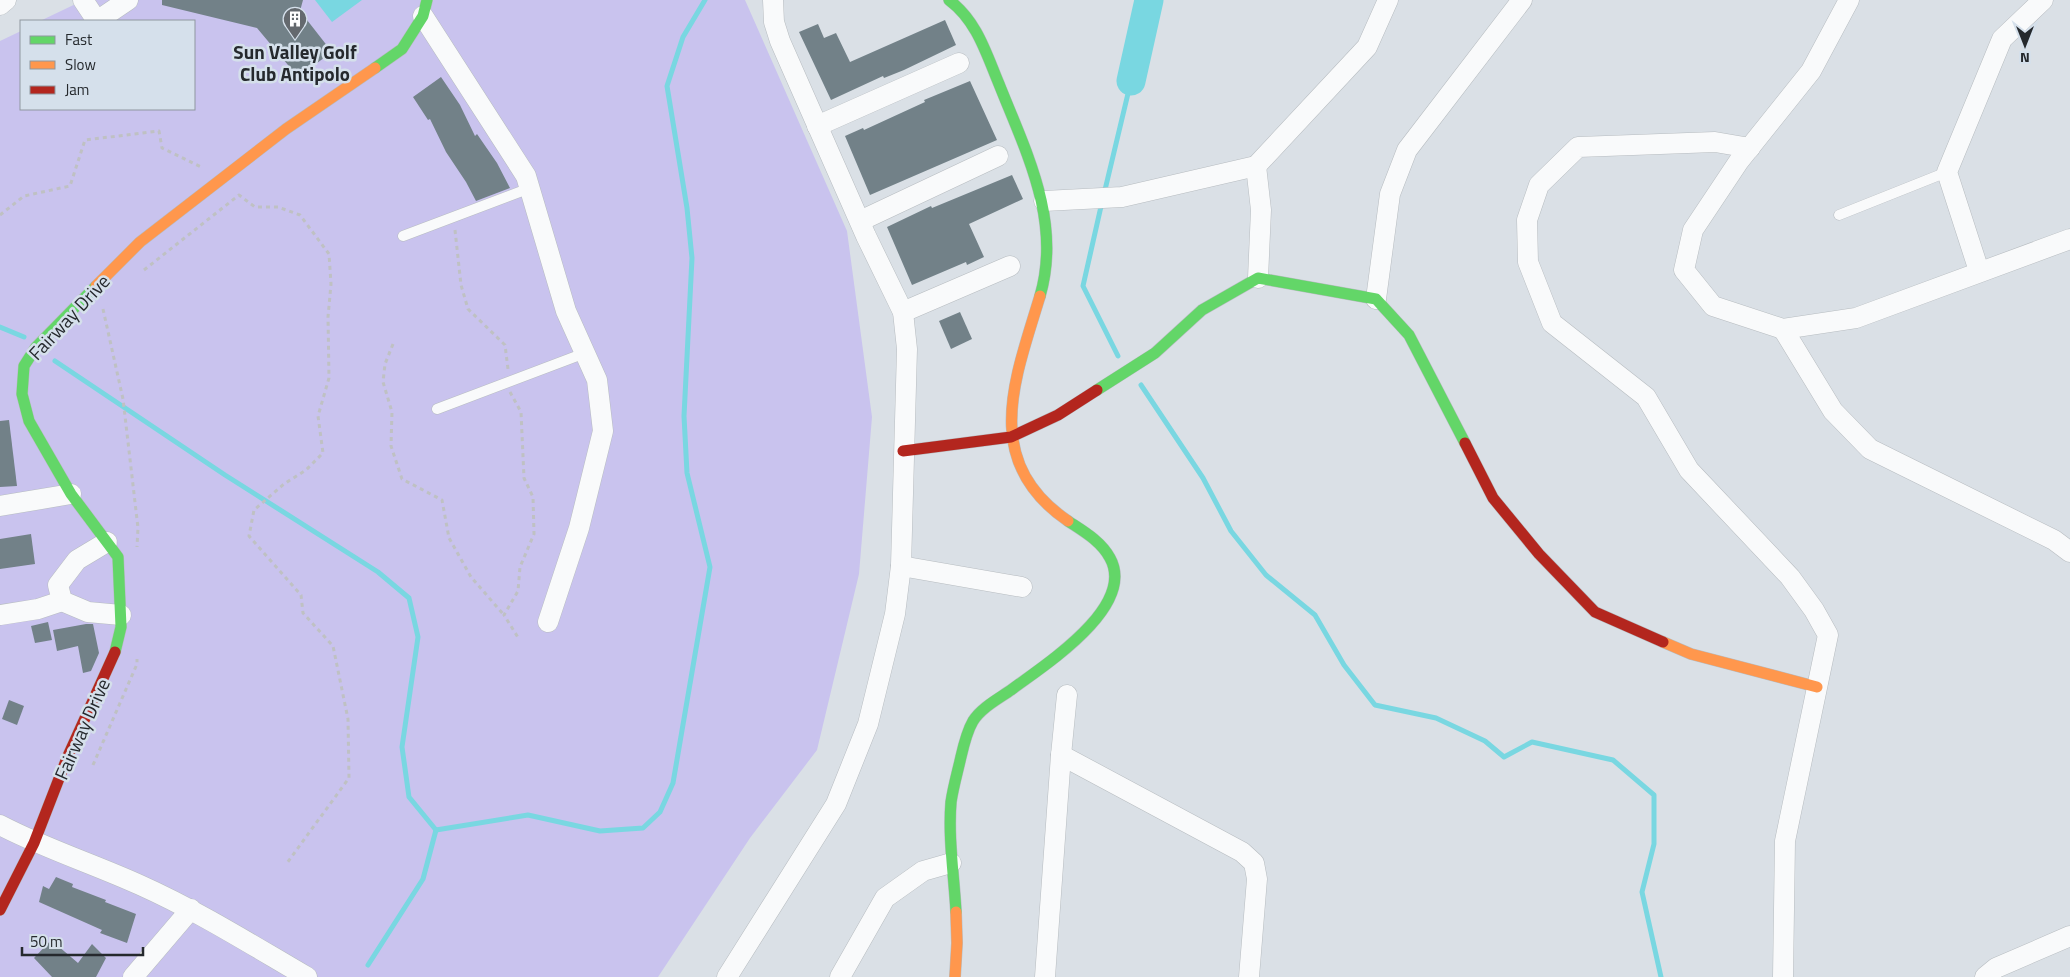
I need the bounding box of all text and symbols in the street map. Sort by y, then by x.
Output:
building icon: Sun Valley Golf Club Antipolo [282,6,308,40]
legend [20,20,195,110]
north arrow [2000,20,2050,70]
text: Fast [65,28,93,51]
place label: Sun Valley Golf Club Antipolo [233,37,357,88]
text: N [2020,48,2030,69]
text: Slow [65,53,96,76]
text: Jam [65,78,89,101]
street label: Fairway Drive [21,267,116,366]
street label: Fairway Drive [46,673,117,784]
scale bar [22,924,144,956]
text: 50 m [30,930,63,953]

